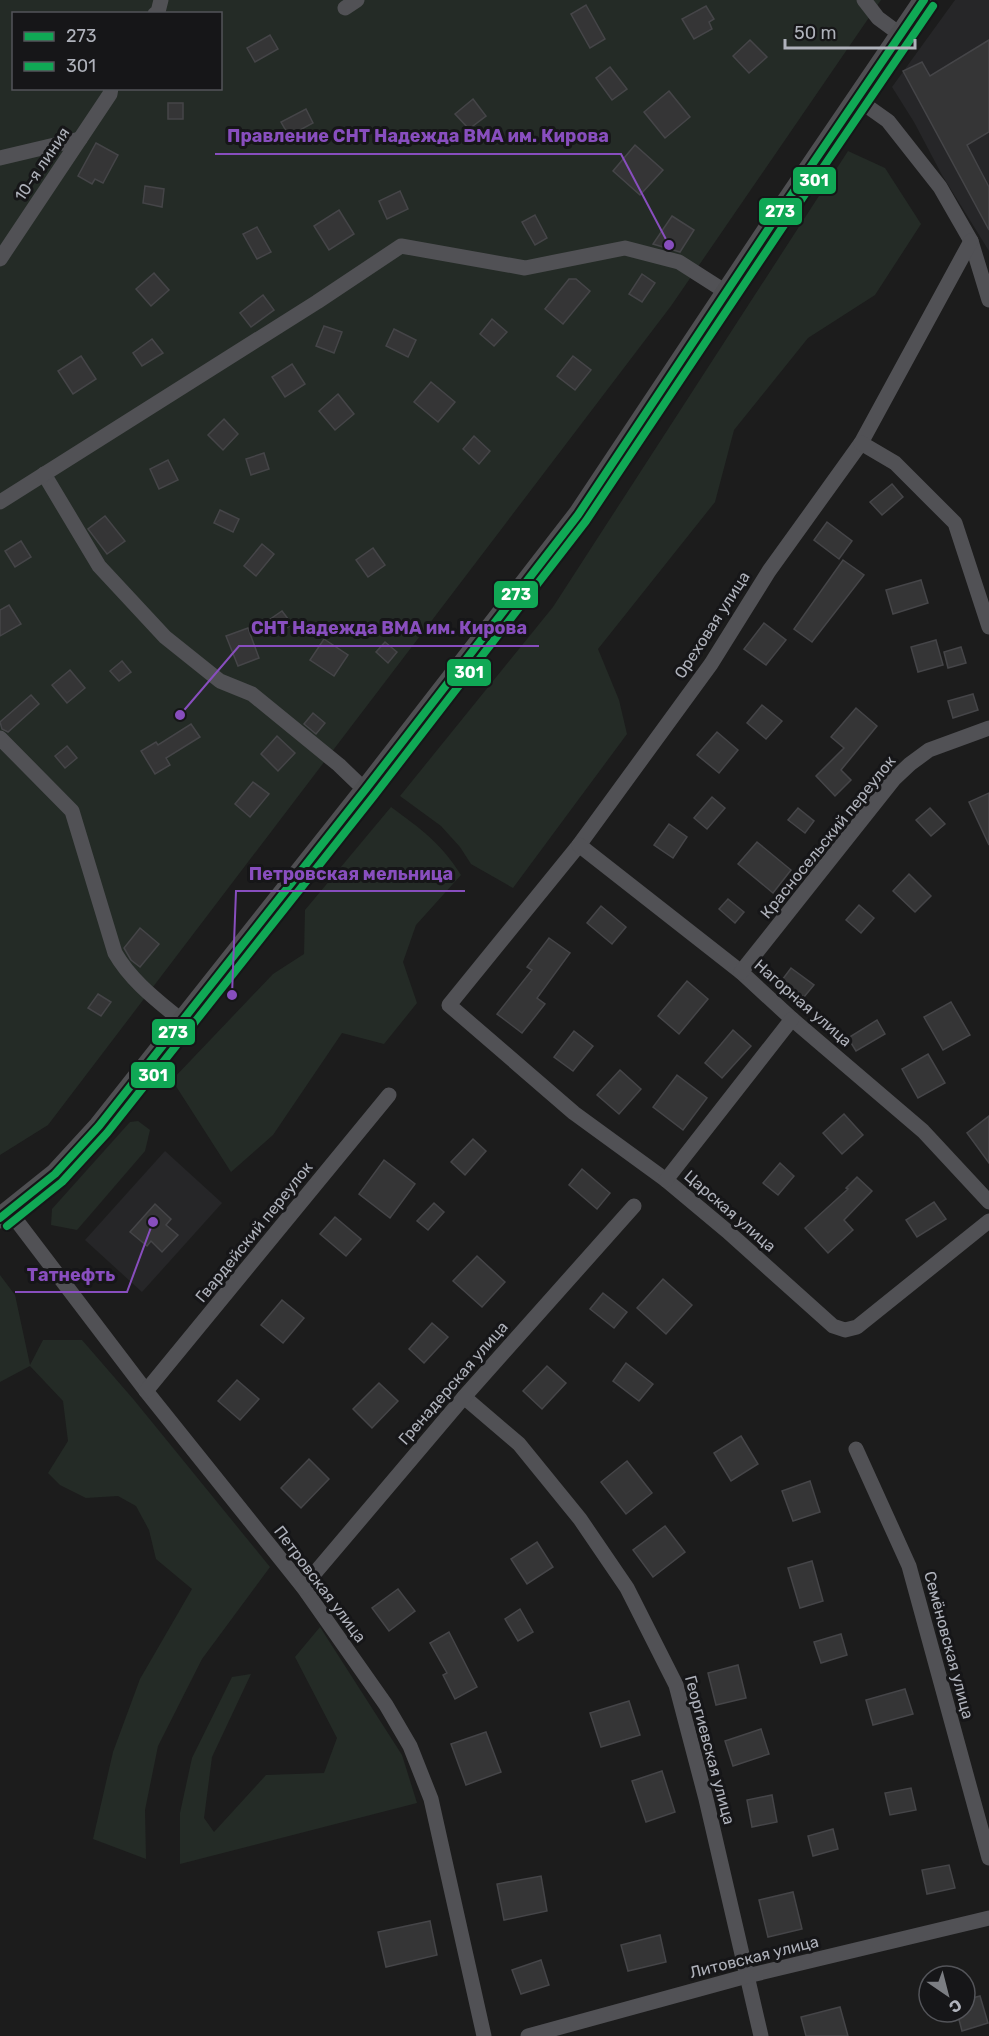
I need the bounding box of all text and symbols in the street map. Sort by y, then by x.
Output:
legend [12,12,222,90]
scale bar [785,12,916,50]
text: 50 m [794,22,837,44]
text: 273 [66,25,97,47]
text: 301 [66,55,96,77]
callout: Правление СНТ Надежда ВМА им. Кирова [215,118,621,154]
street label: 10-я линия [10,124,74,204]
text: Правление СНТ Надежда ВМА им. Кирова [227,125,609,147]
line badge: 301 [792,166,837,195]
text: 301 [799,171,829,190]
line badge: 273 [758,197,803,226]
text: 273 [765,202,795,221]
street label: Ореховая улица [670,568,754,682]
line badge: 273 [493,580,539,609]
text: 273 [501,585,531,604]
callout: СНТ Надежда ВМА им. Кирова [239,610,539,646]
text: СНТ Надежда ВМА им. Кирова [251,617,527,639]
line badge: 301 [446,658,492,687]
text: 301 [454,663,484,682]
street label: Красносельский переулок [756,751,900,922]
callout: Петровская мельница [236,855,465,891]
text: Петровская мельница [249,863,453,885]
street label: Нагорная улица [750,956,856,1050]
line badge: 273 [151,1018,196,1046]
text: 273 [158,1023,188,1042]
line badge: 301 [130,1061,176,1089]
text: 301 [138,1066,168,1085]
street label: Гвардейский переулок [191,1158,317,1306]
street label: Царская улица [680,1166,780,1256]
callout: Татнефть [15,1256,127,1292]
text: Татнефть [27,1264,115,1286]
street label: Гренадерская улица [394,1317,512,1449]
street label: Петровская улица [270,1522,370,1646]
street label: Семёновская улица [920,1569,978,1721]
street label: Георгиевская улица [681,1673,739,1827]
street label: Литовская улица [688,1932,820,1982]
north arrow [917,1964,977,2024]
text: С [945,1995,965,2017]

